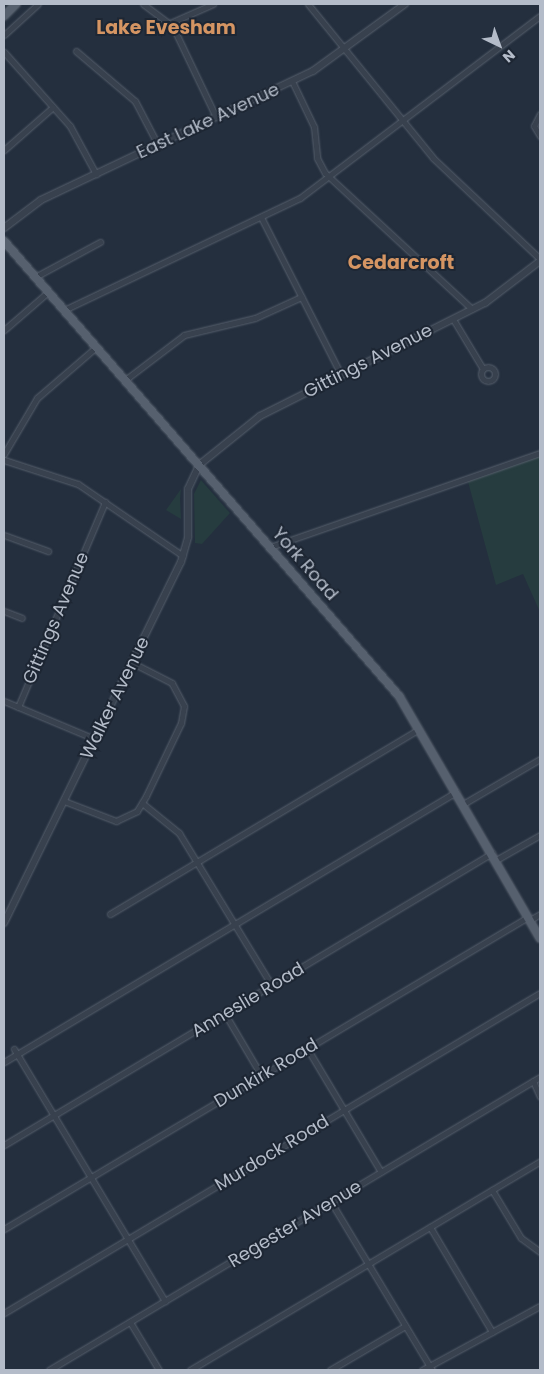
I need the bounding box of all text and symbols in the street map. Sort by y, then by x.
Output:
district label: Lake Evesham [96,17,236,39]
north arrow [474,20,524,70]
text: N [498,45,520,67]
street label: East Lake Avenue [133,78,283,164]
district label: Cedarcroft [348,252,454,274]
street label: Gittings Avenue [300,319,436,403]
street label: York Road [267,523,343,605]
street label: Gittings Avenue [18,549,94,687]
street label: Walker Avenue [76,633,154,763]
street label: Anneslie Road [188,958,308,1042]
street label: Dunkirk Road [210,1034,322,1112]
street label: Murdock Road [211,1110,333,1196]
street label: Regester Avenue [224,1176,366,1272]

